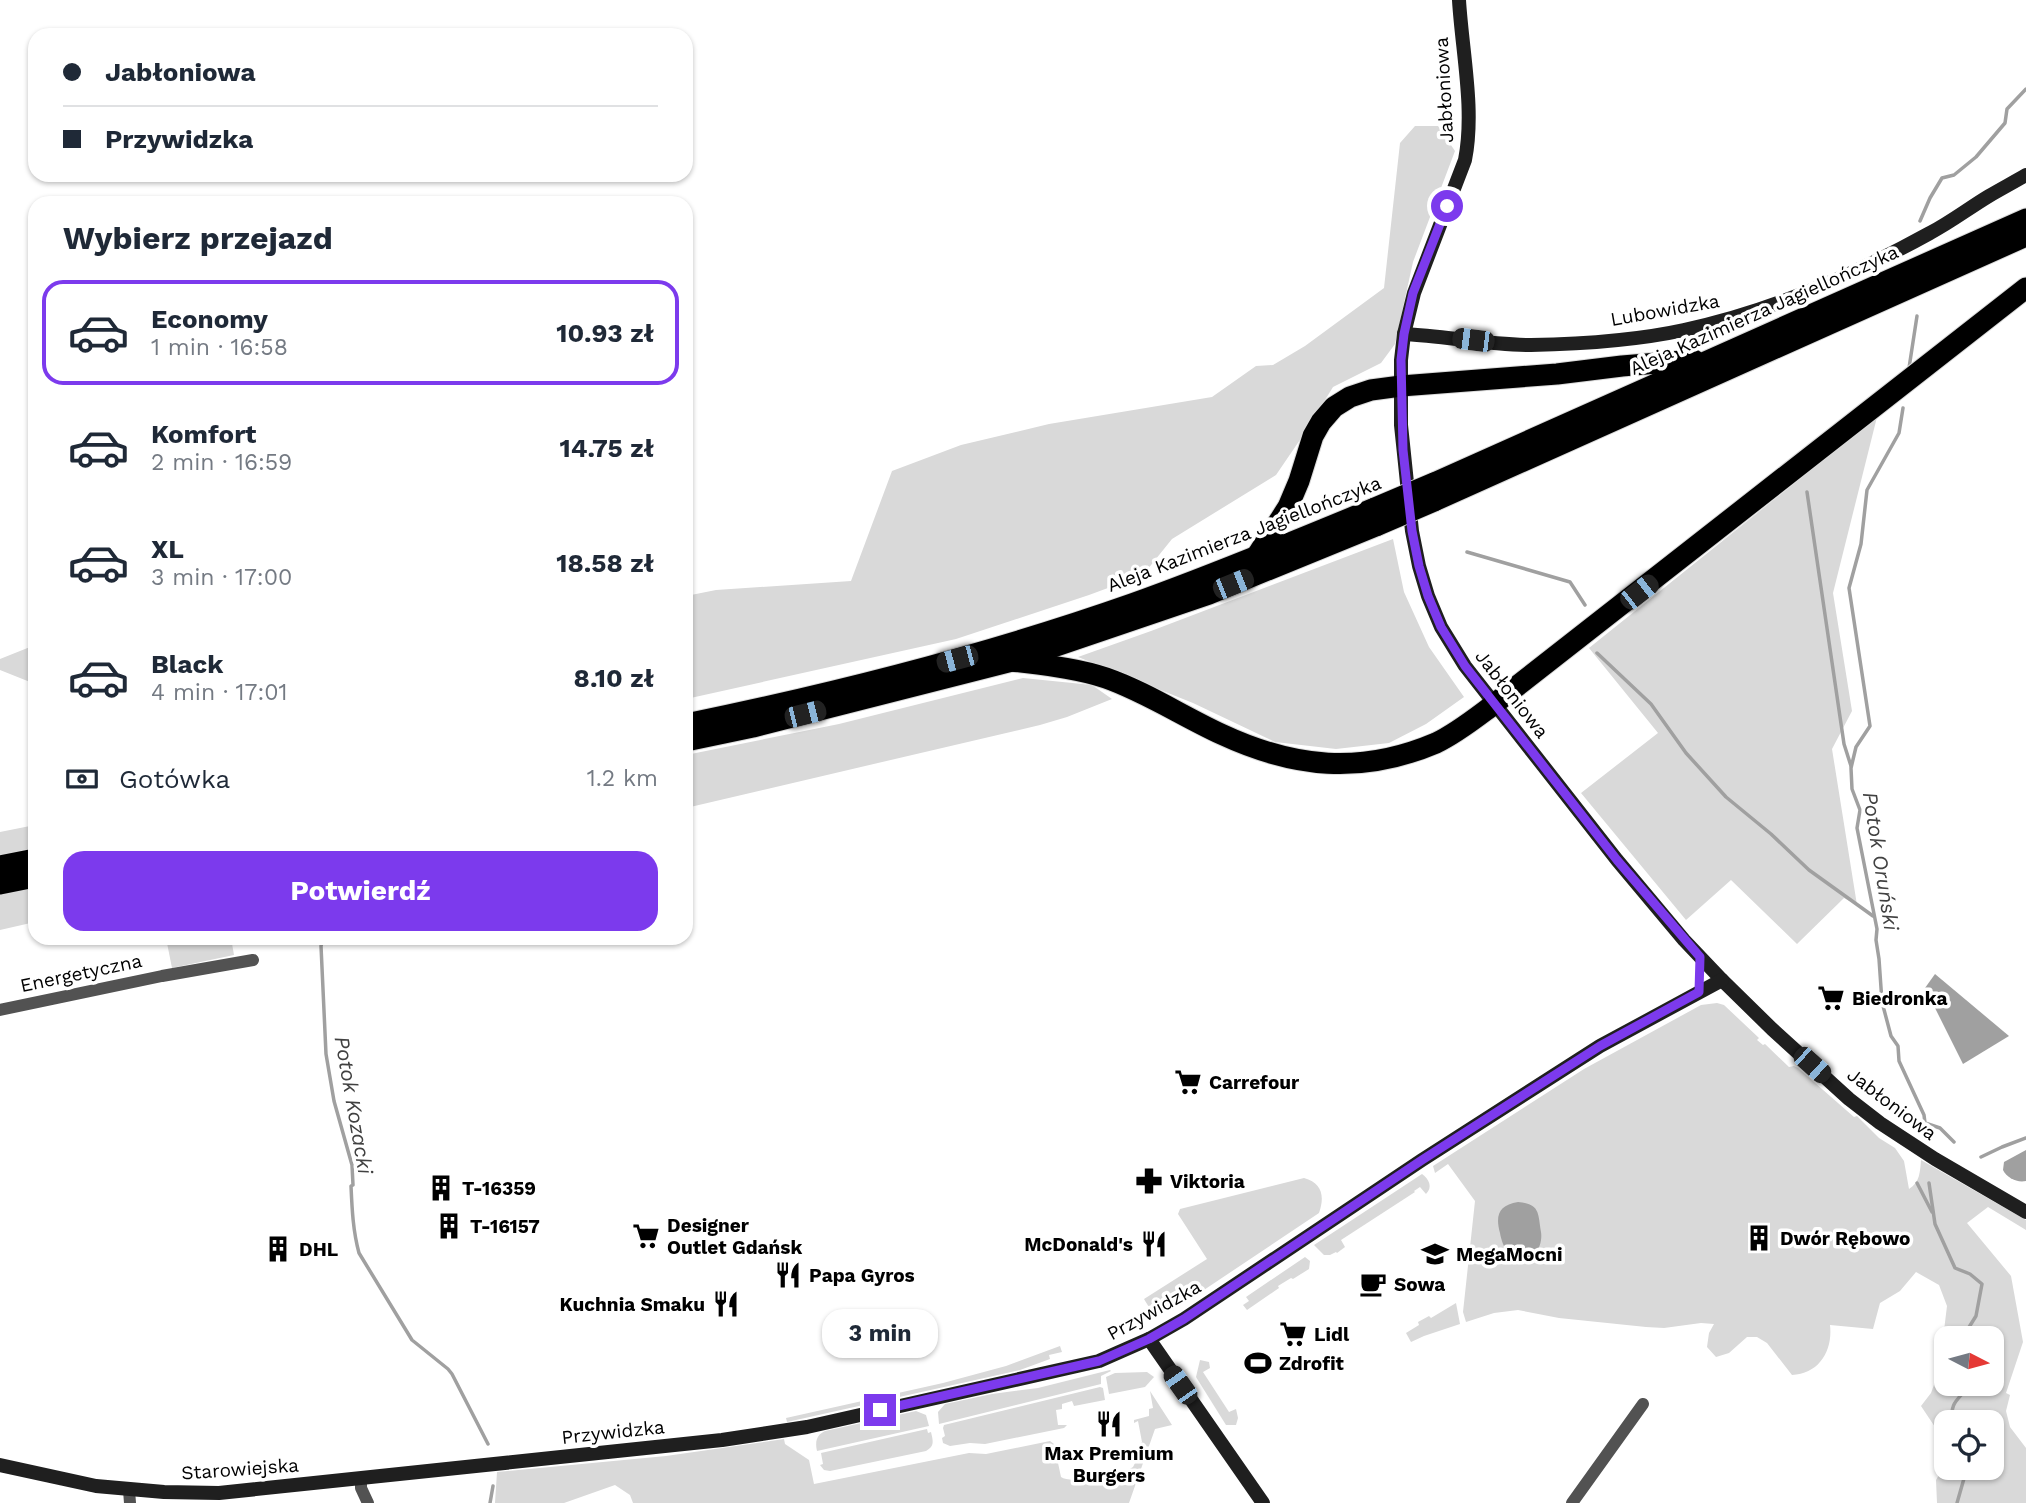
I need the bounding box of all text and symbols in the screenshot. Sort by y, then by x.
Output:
street label: Jabłoniowa [1430,36,1458,143]
text: Jabłoniowa [105,57,256,87]
text: Przywidzka [105,124,253,154]
route start [1431,190,1463,222]
text: Wybierz przejazd [63,219,333,257]
street label: Aleja Kazimierza Jagiellończyka [1626,240,1902,380]
street label: Lubowidzka [1609,289,1722,331]
icon: car [67,301,130,364]
text: Economy [151,304,268,334]
text: 10.93 zł [556,318,654,348]
car [1451,327,1496,353]
text: 1 min · 16:58 [151,334,288,361]
icon: car [67,416,130,479]
text: Komfort [151,419,256,449]
text: 14.75 zł [560,433,654,463]
text: 2 min · 16:59 [151,449,292,476]
street label: Aleja Kazimierza Jagiellończyka [1104,471,1385,597]
icon: car [67,531,130,594]
text: XL [151,534,184,564]
text: 18.58 zł [556,548,654,578]
text: 3 min · 17:00 [151,564,292,591]
car [1210,566,1257,602]
car [1616,571,1663,613]
car [934,643,981,675]
street label: Jabłoniowa [1470,645,1554,743]
icon: car [67,646,130,709]
text: Black [151,649,223,679]
text: 8.10 zł [574,663,654,693]
text: 4 min · 17:01 [151,679,288,706]
car [783,699,828,729]
icon: cash [63,760,101,798]
text: Gotówka [119,764,230,794]
text: 1.2 km [587,765,658,792]
water label: Potok Oruński [1858,790,1904,933]
button: Potwierdź [63,851,658,931]
street label: Energetyczna [18,949,144,997]
supermarket icon: Biedronka [1816,983,1846,1013]
place label: Biedronka [1852,987,1947,1010]
water label: Potok Kozacki [330,1034,379,1176]
car [1790,1043,1835,1087]
street label: Jabłoniowa [1843,1063,1941,1145]
supermarket icon: Carrefour [1173,1067,1203,1097]
place label: Carrefour [1209,1071,1300,1094]
pharmacy icon: Viktoria [1134,1166,1164,1196]
place label: Viktoria [1170,1170,1245,1193]
building icon: T-16359 [426,1173,456,1203]
place label: T-16359 [462,1177,536,1200]
building icon: T-16157 [434,1211,464,1241]
place label: Designer Outlet Gdańsk [667,1214,802,1259]
place label: T-16157 [470,1215,540,1238]
supermarket icon: Designer Outlet Gdańsk [631,1221,661,1251]
building icon: Dwór Rębowo [1744,1223,1774,1253]
place label: Dwór Rębowo [1780,1227,1910,1250]
restaurant icon: McDonald's [1139,1229,1169,1259]
place label: McDonald's [1024,1233,1133,1256]
building icon: DHL [263,1234,293,1264]
place label: DHL [299,1238,338,1261]
school or university icon: MegaMocni [1420,1239,1450,1269]
place label: MegaMocni [1456,1243,1563,1266]
restaurant icon: Papa Gyros [773,1260,803,1290]
place label: Papa Gyros [809,1264,915,1287]
cafe icon: Sowa [1358,1269,1388,1299]
place label: Sowa [1394,1273,1445,1296]
street label: Przywidzka [1103,1275,1205,1345]
restaurant icon: Kuchnia Smaku [711,1289,741,1319]
place label: Kuchnia Smaku [560,1293,705,1316]
callout: 3 min [822,1308,938,1358]
supermarket icon: Lidl [1278,1319,1308,1349]
text: 3 min [849,1320,911,1347]
place label: Lidl [1314,1323,1350,1346]
north arrow [1934,1326,2004,1396]
map controls [1934,1326,2004,1480]
sports icon: Zdrofit [1243,1348,1273,1378]
place label: Zdrofit [1279,1352,1345,1375]
car [1160,1362,1201,1408]
route end [864,1394,896,1426]
restaurant icon: Max Premium Burgers [1094,1409,1124,1439]
button: locate [1934,1410,2004,1480]
street label: Przywidzka [560,1415,666,1449]
place label: Max Premium Burgers [1044,1442,1174,1487]
street label: Starowiejska [180,1453,300,1485]

